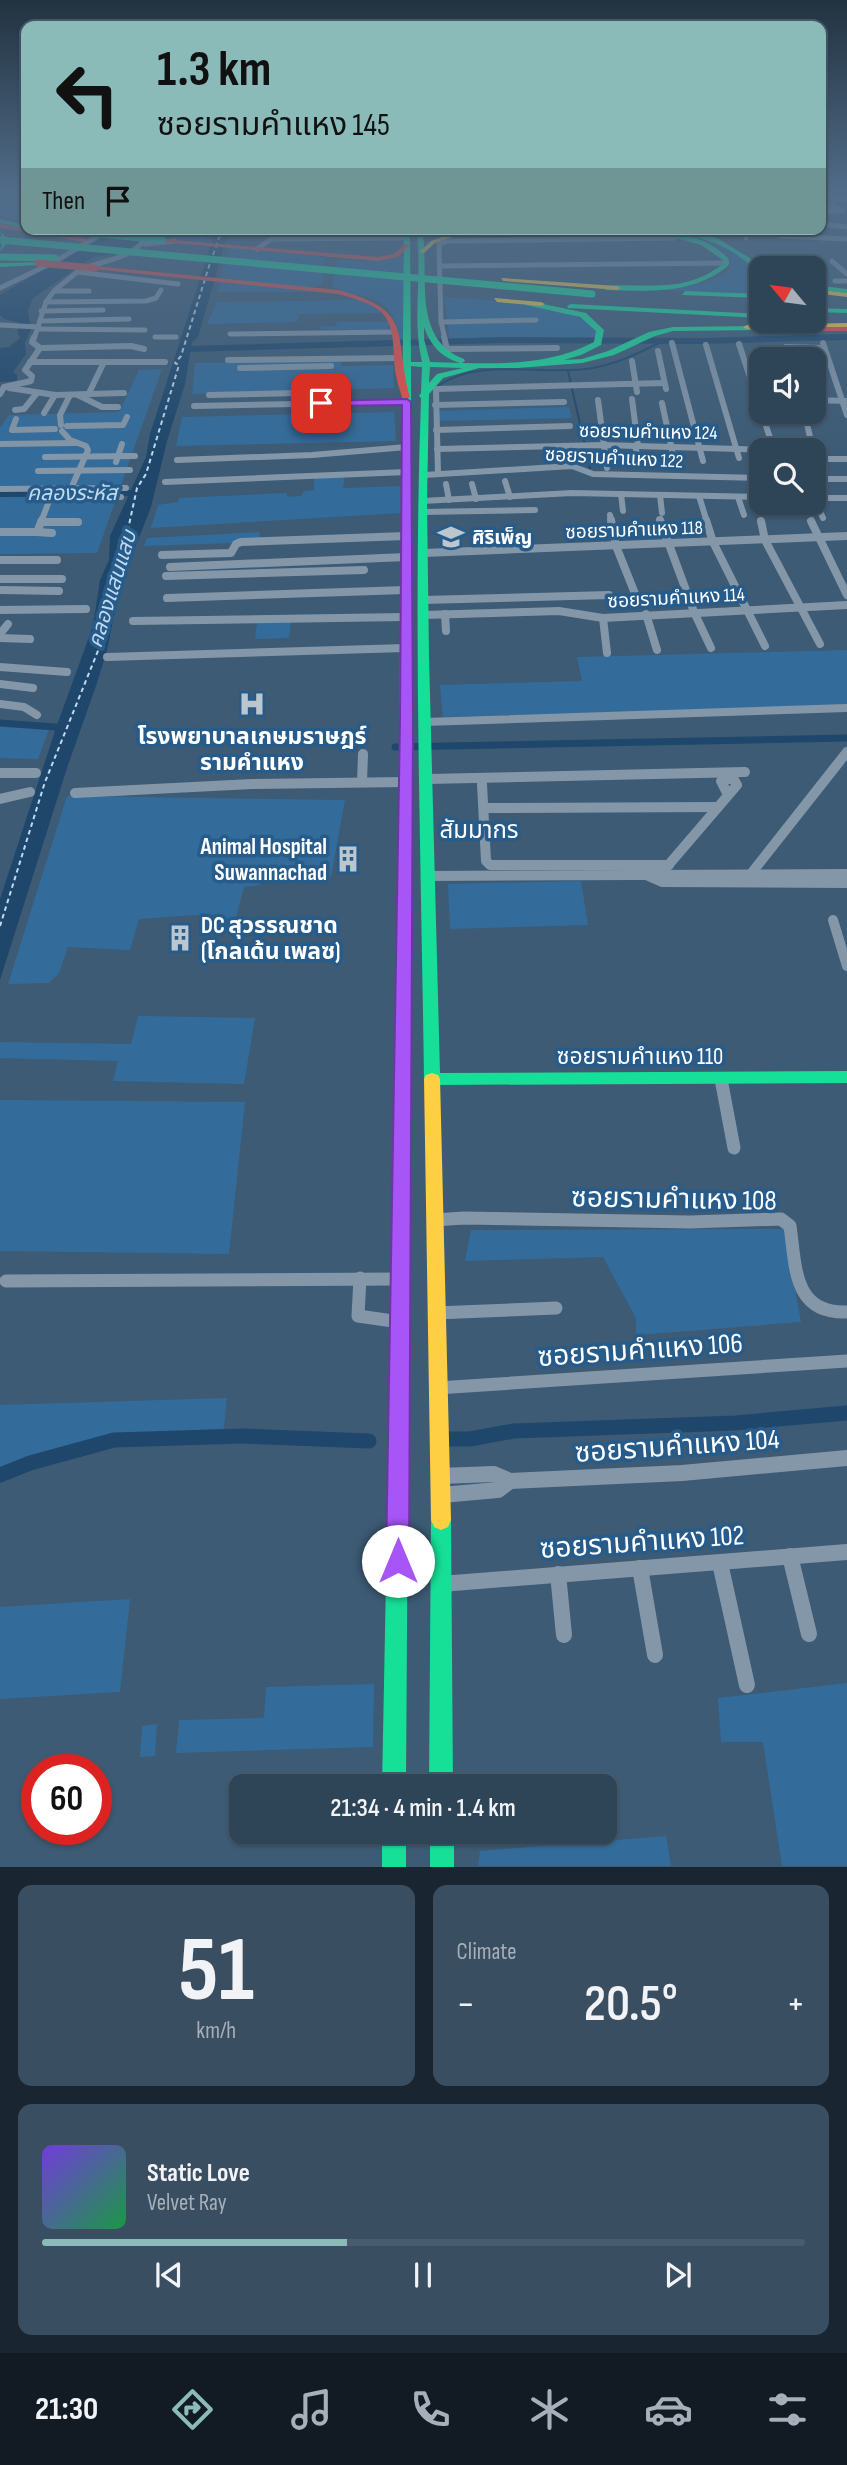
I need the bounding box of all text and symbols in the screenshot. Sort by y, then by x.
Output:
text: 1.3 km [157,41,271,100]
icon: left [42,49,133,140]
text: ซอยรามคำแหง 145 [157,106,390,145]
icon: arrive [99,182,137,220]
text: Then [42,186,85,217]
north arrow [749,256,826,332]
map controls [749,256,826,515]
button: sound [749,347,826,424]
pin [291,373,351,433]
icon: arrive [302,384,340,422]
street label: ซอยรามคำแหง 124 [579,420,717,445]
button: search [749,438,826,515]
street label: ซอยรามคำแหง 122 [544,443,684,474]
water label: คลองระหัส [27,481,120,506]
street label: ซอยรามคำแหง 118 [565,517,703,544]
school or university icon: ศิริเพ็ญ [436,522,466,552]
water label: คลองแสนแสบ [83,526,143,651]
place label: ศิริเพ็ญ [472,526,532,550]
street label: ซอยรามคำแหง 114 [607,583,745,614]
hospital icon: โรงพยาบาลเกษมราษฎร์ รามคำแหง [237,689,267,719]
place label: โรงพยาบาลเกษมราษฎร์ รามคำแหง [138,723,367,777]
district label: สัมมากร [439,816,519,845]
place label: Animal Hospital Suwannachad [200,833,327,887]
building icon: Animal Hospital Suwannachad [333,844,363,874]
place label: DC สุวรรณชาด (โกลเด้น เพลซ) [201,912,340,966]
building icon: DC สุวรรณชาด (โกลเด้น เพลซ) [165,923,195,953]
street label: ซอยรามคำแหง 110 [557,1043,723,1071]
street label: ซอยรามคำแหง 108 [571,1181,777,1218]
street label: ซอยรามคําแหง 106 [536,1327,744,1374]
street label: ซอยรามคําแหง 104 [574,1423,781,1470]
street label: ซอยรามคําแหง 102 [539,1519,745,1566]
position arrow [361,1524,435,1598]
speed limit sign: 60 [21,1754,112,1845]
text: 21:34 · 4 min · 1.4 km [330,1793,516,1824]
text: 51 [178,1917,254,2026]
text: Climate [457,1938,516,1966]
text: 20.5° [584,1973,678,2036]
text: − [457,1982,475,2027]
text: + [786,1982,805,2027]
text: km/h [196,2017,236,2045]
text: Static Love [147,2158,250,2189]
text: Velvet Ray [147,2189,227,2217]
icon: previous [150,2256,188,2294]
icon: pause [404,2256,442,2294]
icon: next [659,2256,697,2294]
icon: directions [168,2385,217,2434]
icon: music [287,2385,336,2434]
icon: phone [406,2385,455,2434]
icon: climate [525,2385,574,2434]
icon: car [644,2385,693,2434]
icon: filters [763,2385,812,2434]
text: 21:30 [35,2390,98,2429]

